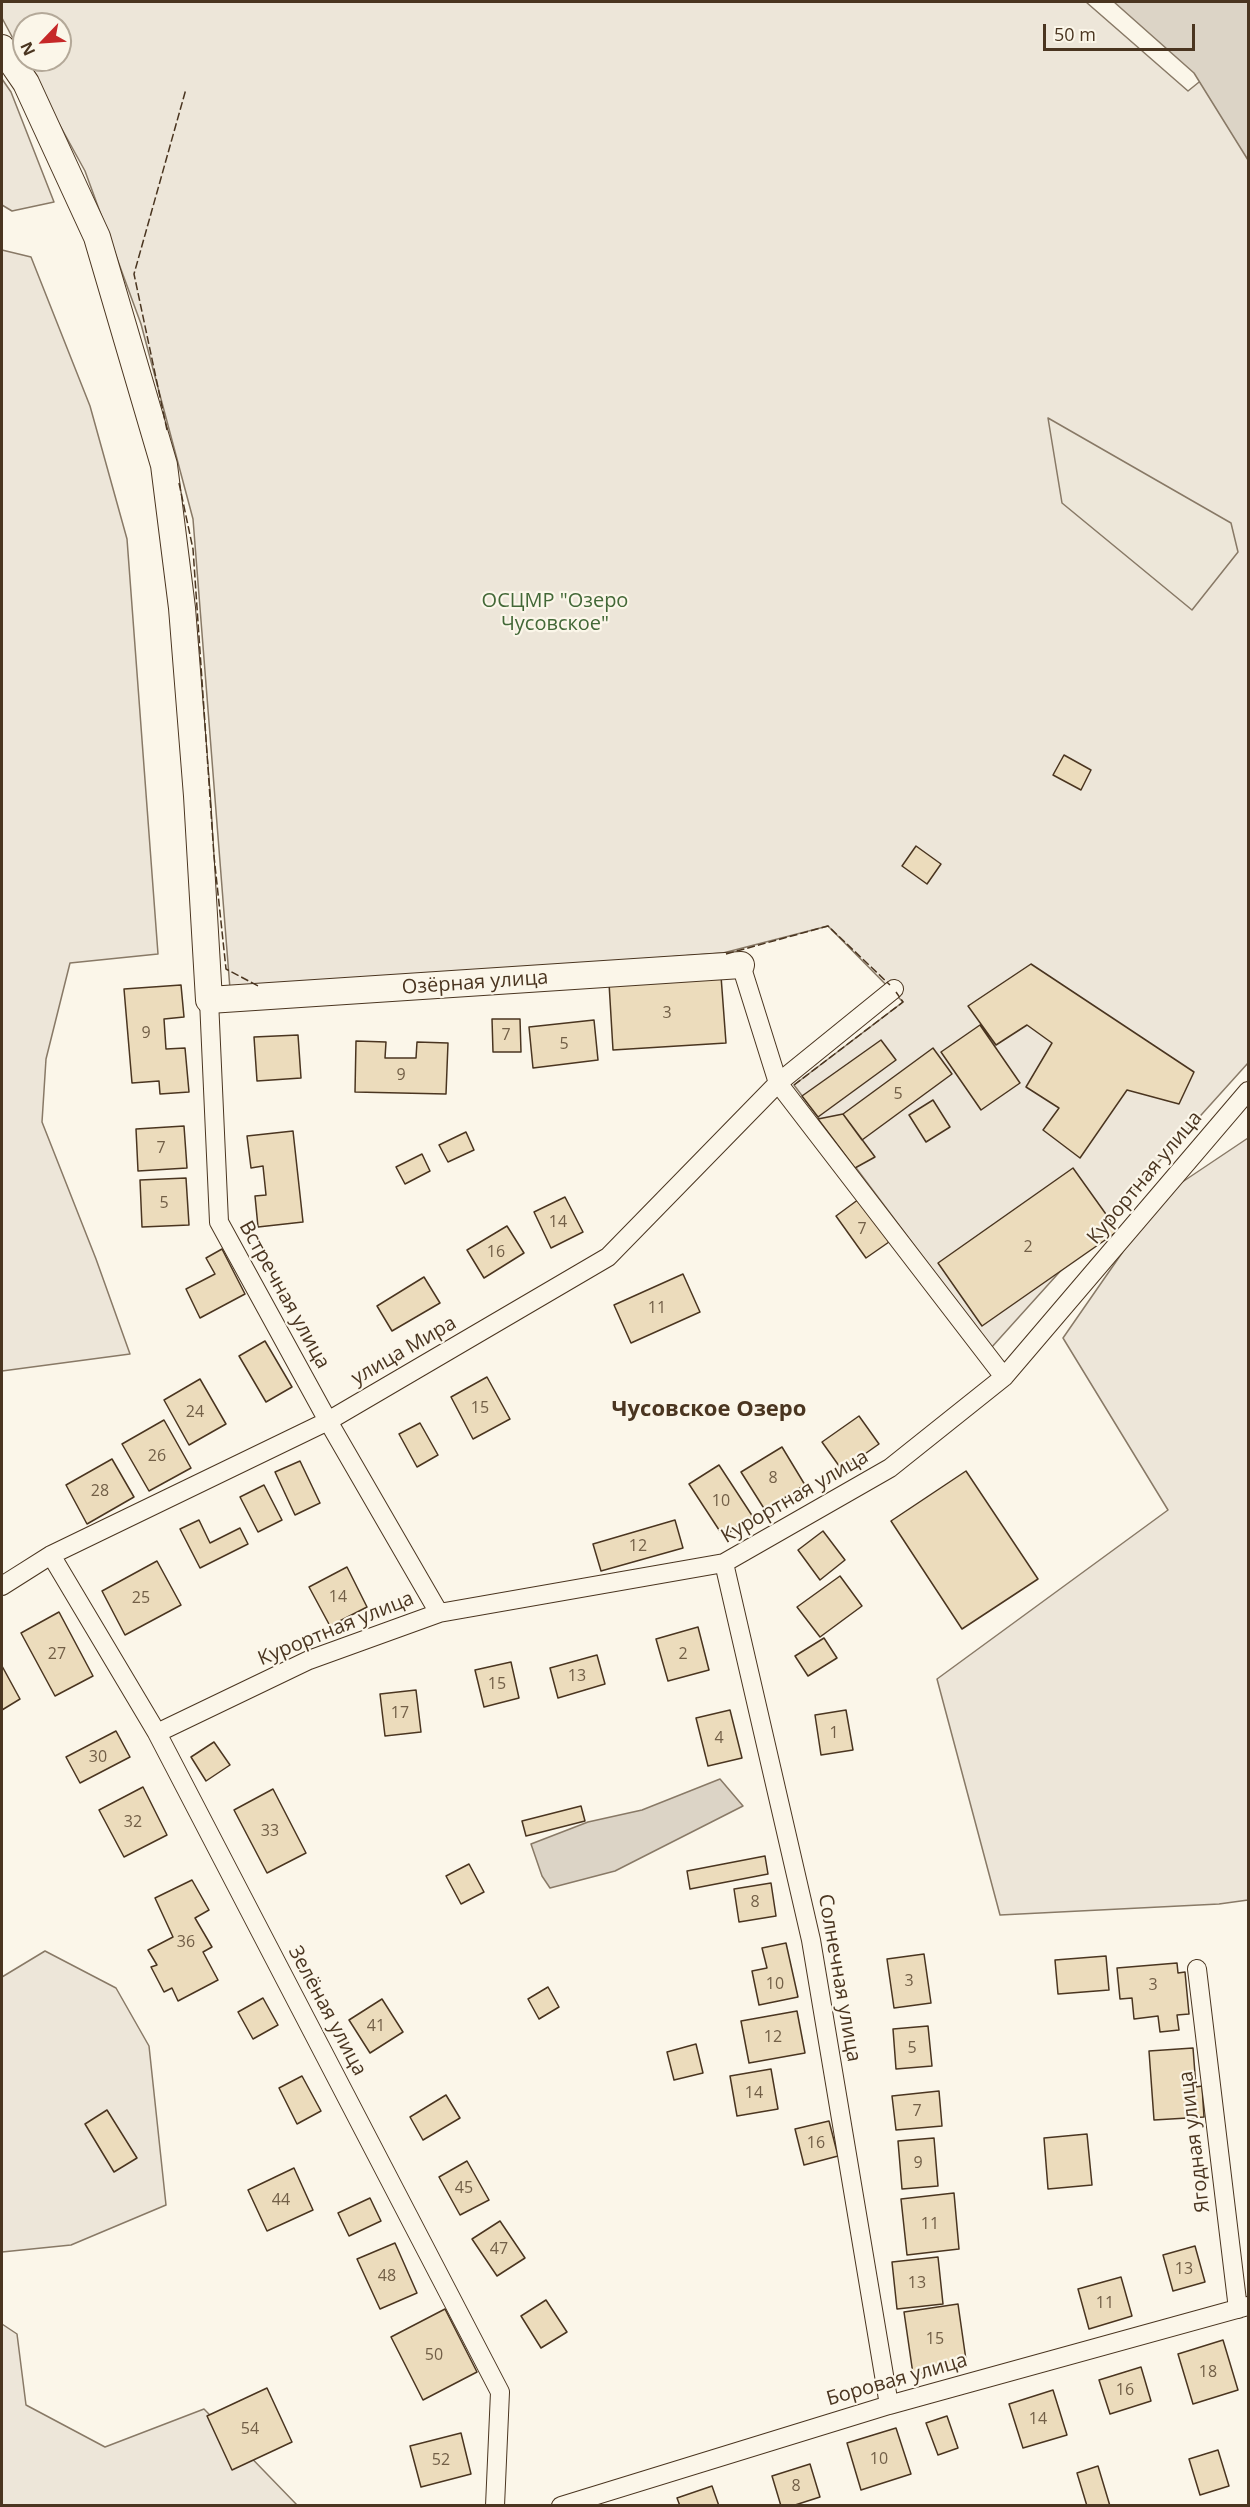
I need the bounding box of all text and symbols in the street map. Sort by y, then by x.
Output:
north arrow [12,12,72,72]
scale bar [1046,12,1198,50]
text: 50 m [1054,22,1096,46]
text: N [15,38,40,59]
park label: ОСЦМР "Озеро Чусовское" [482,589,628,636]
street label: Озёрная улица [401,966,549,1000]
house number: 3 [662,1003,672,1023]
house number: 9 [141,1023,151,1043]
house number: 7 [501,1025,511,1045]
house number: 5 [559,1034,569,1054]
house number: 9 [396,1065,406,1085]
house number: 5 [893,1084,903,1104]
street label: Курортная улица [1082,1107,1208,1249]
house number: 7 [156,1138,166,1158]
house number: 5 [159,1193,169,1213]
house number: 14 [549,1212,567,1232]
street label: Встречная улица [233,1217,335,1373]
house number: 7 [857,1219,867,1239]
house number: 2 [1023,1237,1033,1257]
house number: 16 [487,1242,505,1262]
house number: 11 [648,1298,666,1318]
street label: улица Мира [347,1311,461,1391]
district label: Чусовское Озеро [612,1397,806,1423]
house number: 15 [471,1398,489,1418]
house number: 24 [186,1402,204,1422]
street label: Курортная улица [717,1445,873,1549]
house number: 26 [148,1446,166,1466]
house number: 8 [768,1468,778,1488]
house number: 28 [91,1481,109,1501]
house number: 10 [712,1491,730,1511]
house number: 12 [629,1536,647,1556]
street label: Курортная улица [255,1587,417,1671]
house number: 14 [329,1587,347,1607]
house number: 25 [132,1588,150,1608]
house number: 27 [48,1644,66,1664]
house number: 2 [678,1644,688,1664]
house number: 13 [568,1666,586,1686]
house number: 15 [488,1674,506,1694]
house number: 17 [391,1703,409,1723]
house number: 1 [829,1723,839,1743]
house number: 4 [714,1728,724,1748]
house number: 30 [89,1747,107,1767]
house number: 32 [124,1812,142,1832]
house number: 33 [261,1821,279,1841]
house number: 8 [750,1892,760,1912]
street label: Солнечная улица [812,1892,866,2064]
house number: 36 [177,1932,195,1952]
street label: Зелёная улица [283,1942,371,2080]
house number: 3 [904,1971,914,1991]
house number: 10 [766,1974,784,1994]
house number: 3 [1148,1975,1158,1995]
house number: 41 [367,2016,385,2036]
house number: 12 [764,2027,782,2047]
house number: 5 [907,2038,917,2058]
street label: Ягодная улица [1174,2070,1216,2214]
house number: 14 [745,2083,763,2103]
house number: 7 [912,2101,922,2121]
house number: 16 [807,2133,825,2153]
house number: 9 [913,2153,923,2173]
house number: 45 [455,2178,473,2198]
house number: 44 [272,2190,290,2210]
house number: 11 [921,2214,939,2234]
house number: 47 [490,2239,508,2259]
house number: 13 [1175,2259,1193,2279]
house number: 48 [378,2266,396,2286]
house number: 13 [908,2273,926,2293]
house number: 11 [1096,2293,1114,2313]
house number: 15 [926,2329,944,2349]
house number: 50 [425,2345,443,2365]
street label: Боровая улица [824,2348,970,2412]
house number: 18 [1199,2362,1217,2382]
house number: 16 [1116,2380,1134,2400]
house number: 14 [1029,2409,1047,2429]
house number: 54 [241,2419,259,2439]
house number: 10 [870,2449,888,2469]
house number: 52 [432,2450,450,2470]
house number: 8 [791,2476,801,2496]

